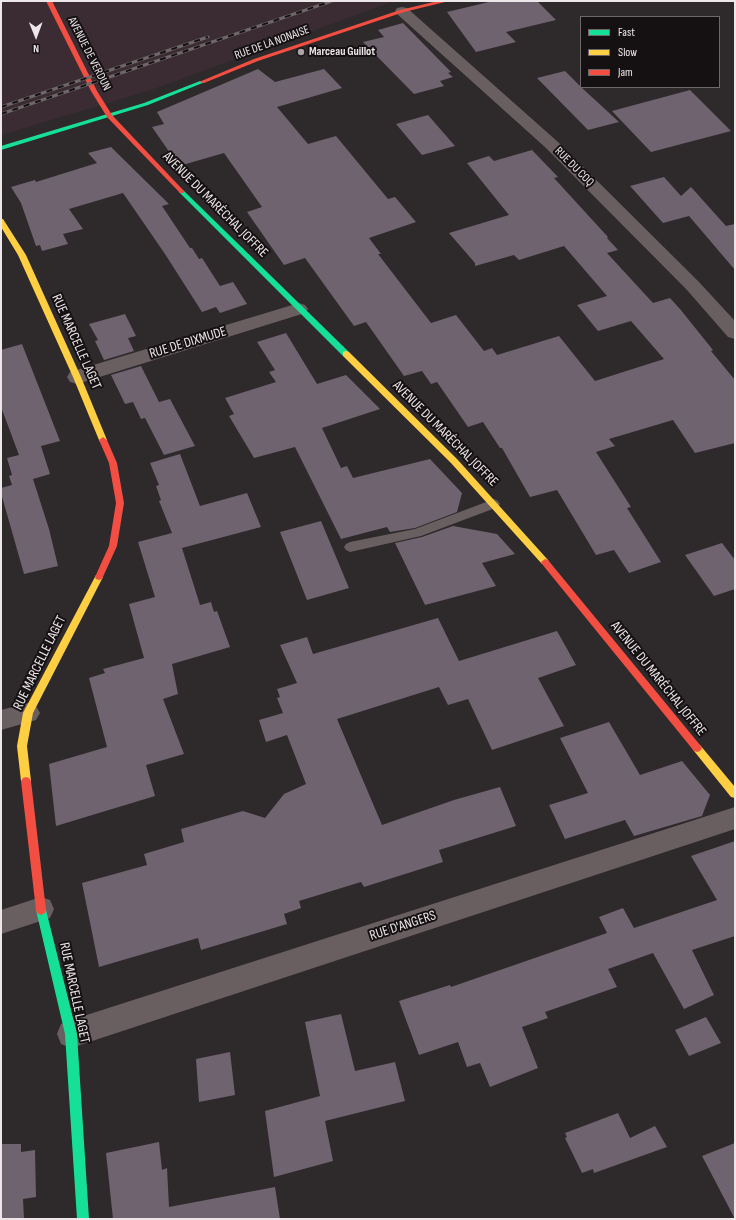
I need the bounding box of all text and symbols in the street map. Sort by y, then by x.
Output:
street label: AVENUE DE VERDUN [64,15,114,93]
north arrow [16,16,56,56]
legend [580,16,720,88]
street label: RUE DE LA NONAISE [233,23,311,63]
text: Fast [618,25,635,40]
text: N [33,42,39,55]
place label: Marceau Guillot [309,45,375,59]
text: Slow [618,45,637,60]
marker: Marceau Guillot [296,47,306,57]
text: Jam [618,65,633,80]
street label: RUE DU COQ [551,144,597,190]
street label: AVENUE DU MARÉCHAL JOFFRE [159,149,271,261]
street label: RUE MARCELLE LAGET [47,292,105,392]
street label: RUE DE DIXMUDE [147,323,229,363]
street label: AVENUE DU MARÉCHAL JOFFRE [389,378,501,490]
street label: RUE MARCELLE LAGET [10,613,70,713]
street label: AVENUE DU MARÉCHAL JOFFRE [607,618,709,740]
street label: RUE D'ANGERS [368,907,438,945]
street label: RUE MARCELLE LAGET [55,941,93,1045]

